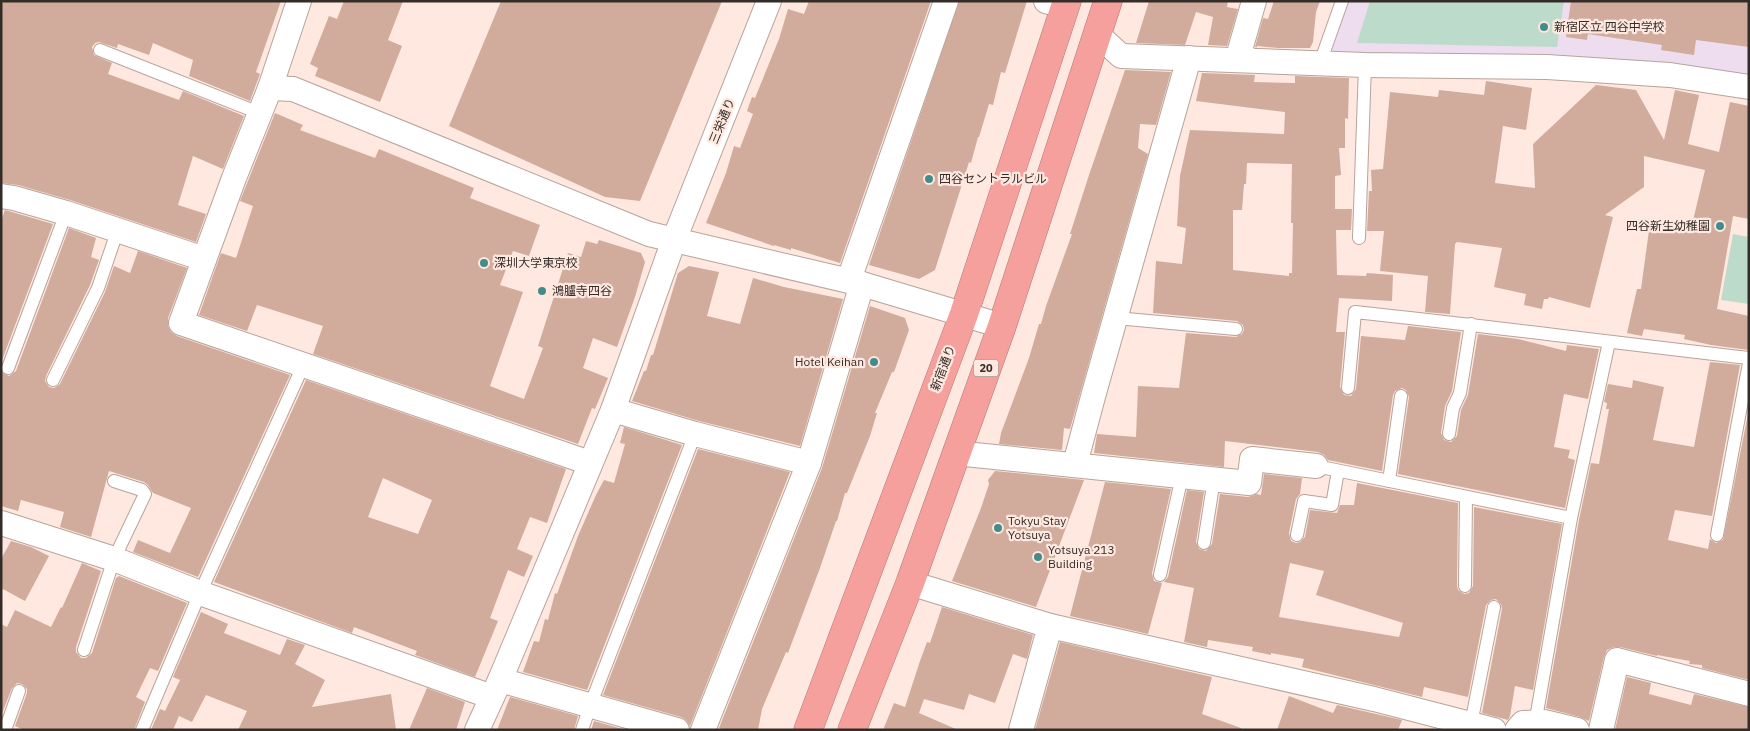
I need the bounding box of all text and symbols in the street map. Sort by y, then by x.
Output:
place label: 新宿区立 四谷中学校 [1554,19,1665,34]
marker: 新宿区立 四谷中学校 [1538,21,1550,33]
street label: 三栄通り [706,96,737,146]
place label: 四谷セントラルビル [939,171,1047,186]
marker: 四谷セントラルビル [923,173,935,185]
place label: 四谷新生幼稚園 [1626,218,1710,233]
marker: 四谷新生幼稚園 [1714,220,1726,232]
place label: 深圳大学東京校 [494,255,578,270]
marker: 深圳大学東京校 [478,257,490,269]
place label: 鴻臚寺四谷 [552,283,612,298]
marker: 鴻臚寺四谷 [536,285,548,297]
street label: 新宿通り [927,343,958,393]
place label: Hotel Keihan [795,354,864,369]
marker: Hotel Keihan [868,356,880,368]
road number: 20 [974,359,998,376]
place label: Tokyu Stay Yotsuya [1008,513,1066,542]
marker: Tokyu Stay Yotsuya [992,522,1004,534]
place label: Yotsuya 213 Building [1048,542,1115,571]
marker: Yotsuya 213 Building [1032,551,1044,563]

